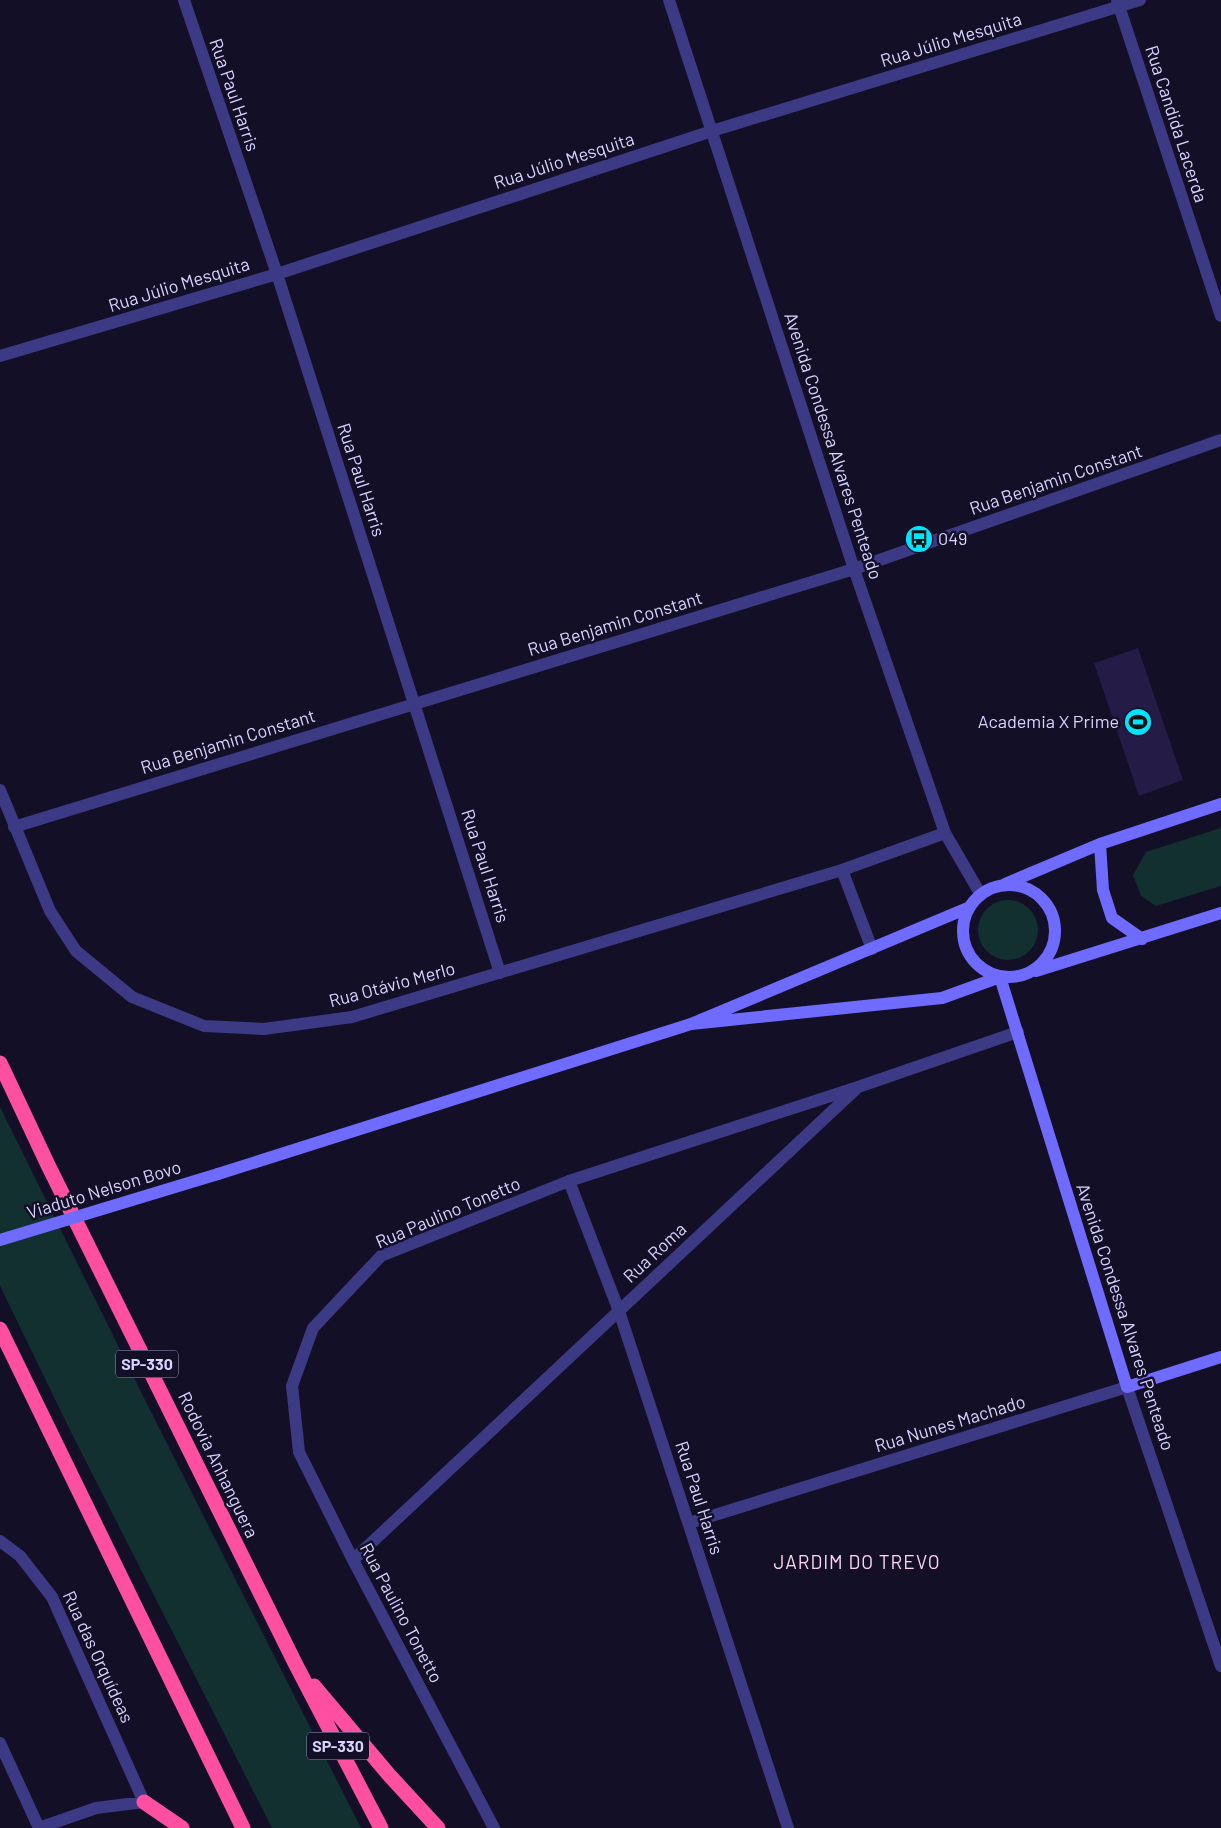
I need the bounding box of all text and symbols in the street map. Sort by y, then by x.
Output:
street label: Rua Júlio Mesquita [877,7,1024,71]
street label: Rua Paul Harris [205,35,265,154]
street label: Rua Candida Lacerda [1141,42,1213,205]
street label: Rua Júlio Mesquita [491,127,637,193]
street label: Rua Júlio Mesquita [105,252,252,316]
street label: Avenida Condessa Alvares Penteado [780,309,888,582]
street label: Rua Paul Harris [333,420,391,539]
street label: Rua Benjamin Constant [966,439,1145,519]
bus stop icon: 049 [904,524,934,554]
place label: 049 [938,527,967,549]
street label: Rua Benjamin Constant [525,586,705,660]
street label: Rua Benjamin Constant [138,704,318,778]
sports icon: Academia X Prime [1123,707,1153,737]
place label: Academia X Prime [978,710,1119,732]
street label: Rua Paul Harris [457,806,515,925]
street label: Rua Otávio Merlo [326,957,457,1011]
street label: Viaduto Nelson Bovo [24,1155,183,1223]
street label: Rua Paulino Tonetto [372,1172,523,1253]
street label: Avenida Condessa Alvares Penteado [1072,1180,1180,1453]
street label: Rua Roma [618,1218,690,1287]
road number: SP-330 [116,1350,178,1378]
street label: Rodovia Anhanguera [174,1388,264,1541]
street label: Rua Nunes Machado [872,1390,1028,1456]
street label: Rua Paul Harris [671,1438,729,1557]
street label: Rua Paulino Tonetto [356,1539,448,1686]
district label: JARDIM DO TREVO [773,1550,941,1573]
street label: Rua das Orquídeas [59,1587,139,1726]
road number: SP-330 [307,1732,369,1760]

